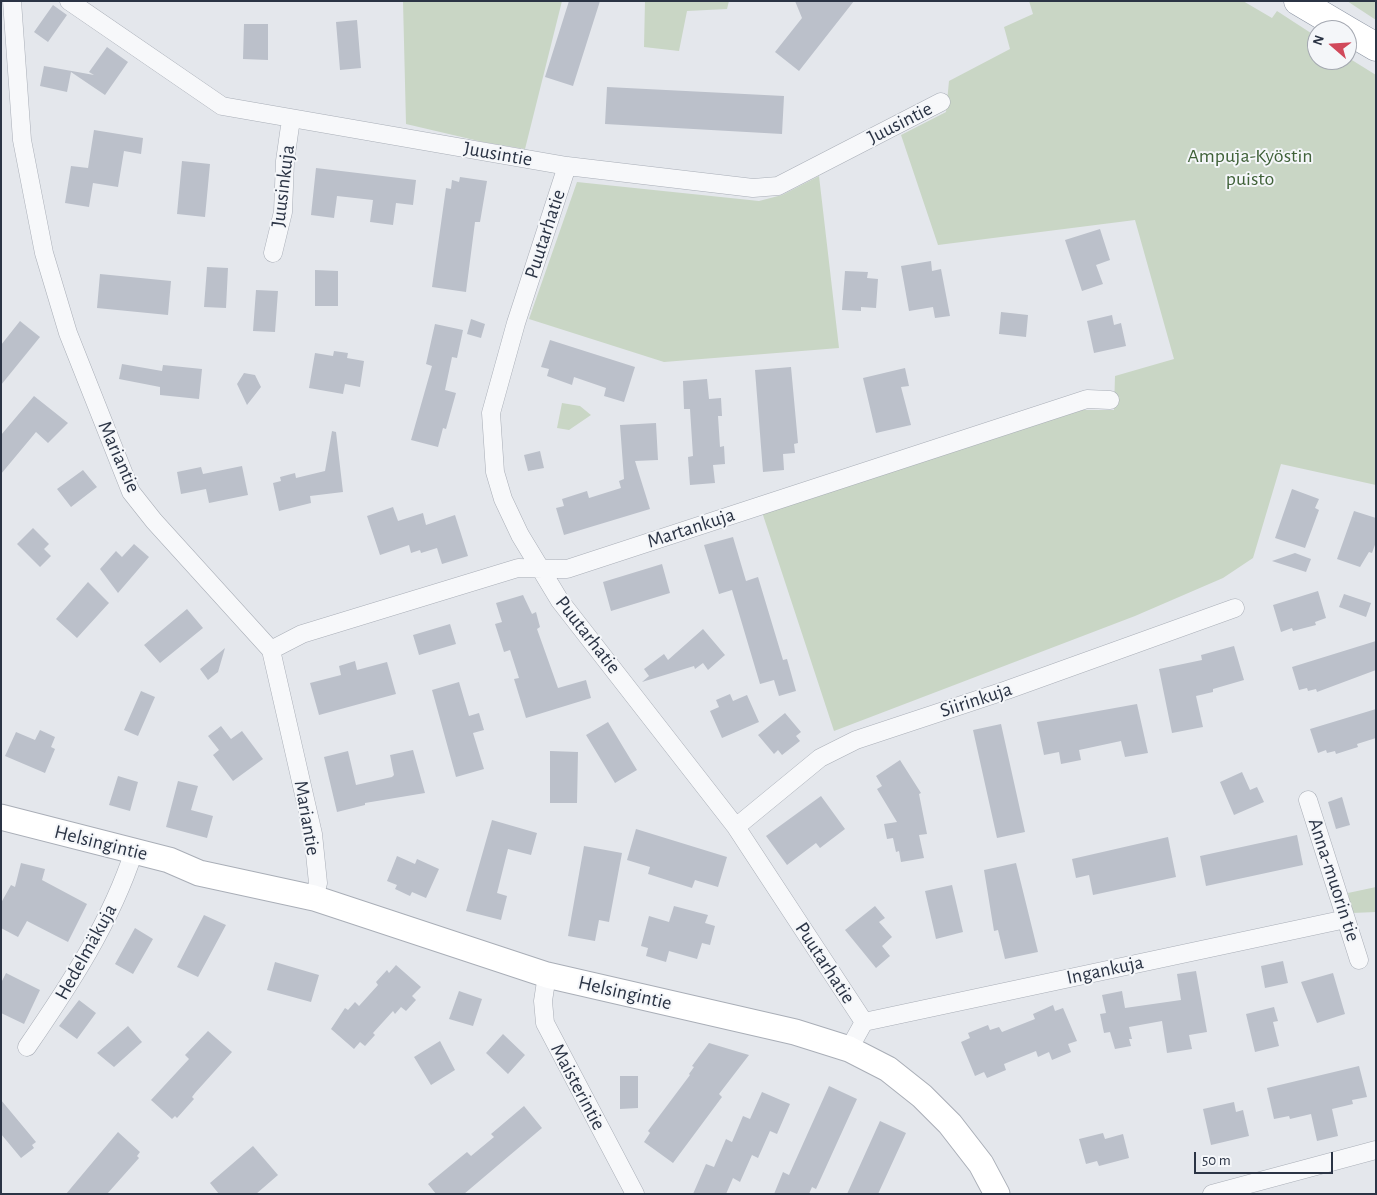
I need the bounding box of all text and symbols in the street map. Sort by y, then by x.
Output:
north arrow [1307,20,1357,70]
text: N [1311,34,1327,47]
street label: Juusintie [864,97,936,149]
street label: Juusintie [462,136,534,172]
street label: Juusinkuja [266,143,300,229]
park label: Ampuja-Kyöstin puisto [1187,144,1313,191]
street label: Puutarhatie [519,186,571,282]
street label: Mariantie [93,418,145,496]
street label: Martankuja [644,503,738,553]
street label: Puutarhatie [550,591,626,679]
street label: Siirinkuja [937,677,1015,723]
street label: Mariantie [289,779,325,857]
street label: Anna-muorin tie [1303,815,1365,945]
street label: Helsingintie [52,820,150,866]
street label: Hedelmäkuja [50,900,122,1004]
street label: Puutarhatie [790,918,860,1008]
street label: Ingankuja [1064,950,1146,990]
street label: Helsingintie [576,971,674,1015]
street label: Maisterintie [545,1040,611,1134]
scale bar [1197,1142,1336,1174]
text: 50 m [1202,1153,1231,1168]

